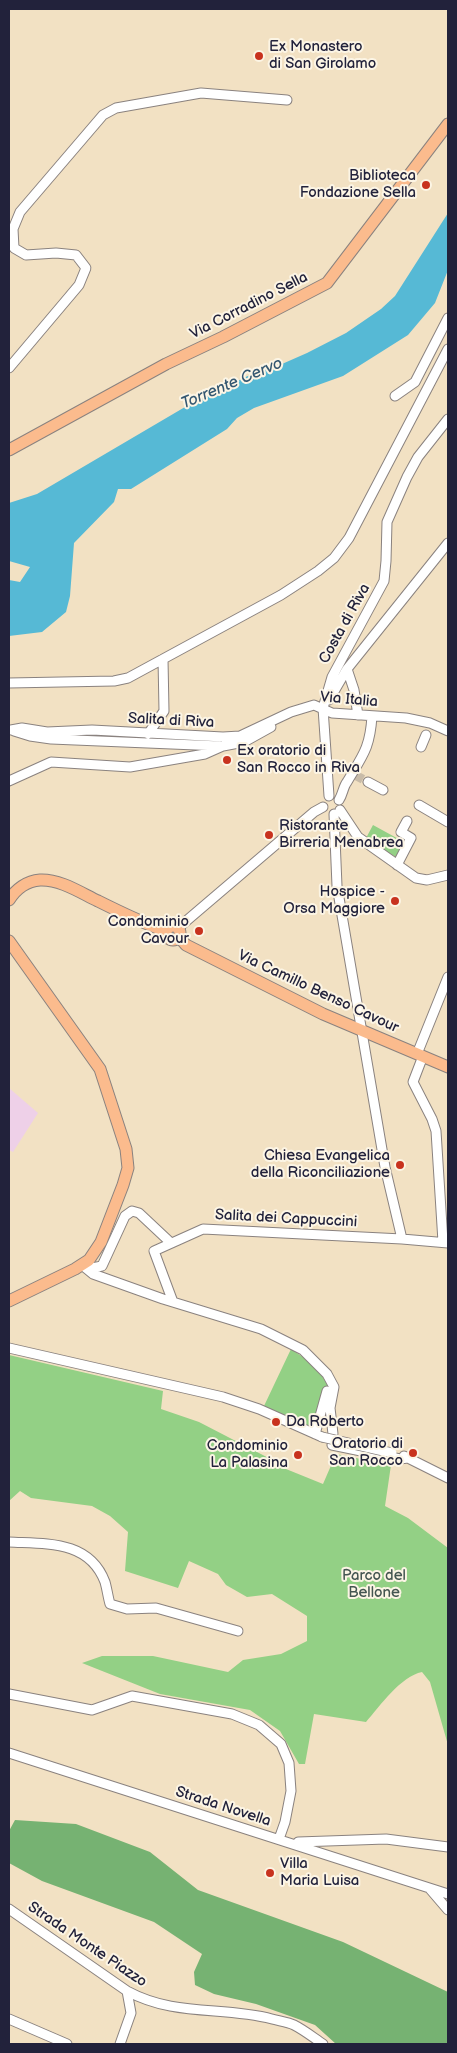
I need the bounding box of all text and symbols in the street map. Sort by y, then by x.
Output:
place label: Ex Monastero di San Girolamo [269,38,376,73]
marker: Ex Monastero di San Girolamo [253,50,265,62]
place label: Biblioteca Fondazione Sella [300,167,416,202]
marker: Biblioteca Fondazione Sella [420,179,432,191]
street label: Via Corradino Sella [187,269,311,343]
water label: Torrente Cervo [178,354,286,414]
street label: Costa di Riva [316,581,374,667]
street label: Via Italia [319,689,379,711]
street label: Salita di Riva [127,710,215,732]
place label: Ex oratorio di San Rocco in Riva [237,742,360,777]
marker: Ex oratorio di San Rocco in Riva [221,754,233,766]
place label: Ristorante Birreria Menabrea [279,817,403,852]
marker: Ristorante Birreria Menabrea [263,829,275,841]
place label: Hospice - Orsa Maggiore [283,883,385,918]
marker: Hospice - Orsa Maggiore [389,895,401,907]
place label: Condominio Cavour [108,913,189,948]
marker: Condominio Cavour [193,925,205,937]
street label: Via Camillo Benso Cavour [235,947,401,1037]
place label: Chiesa Evangelica della Riconciliazione [251,1147,390,1182]
marker: Chiesa Evangelica della Riconciliazione [394,1159,406,1171]
street label: Salita dei Cappuccini [214,1206,358,1232]
place label: Da Roberto [286,1413,364,1431]
marker: Da Roberto [270,1416,282,1428]
place label: Oratorio di San Rocco [329,1435,403,1470]
place label: Condominio La Palasina [207,1437,288,1472]
marker: Oratorio di San Rocco [407,1447,419,1459]
marker: Condominio La Palasina [292,1449,304,1461]
park label: Parco del Bellone [342,1567,406,1602]
street label: Strada Novella [173,1783,273,1831]
place label: Villa Maria Luisa [280,1855,359,1890]
marker: Villa Maria Luisa [264,1867,276,1879]
street label: Strada Monte Piazzo [24,1899,150,1991]

